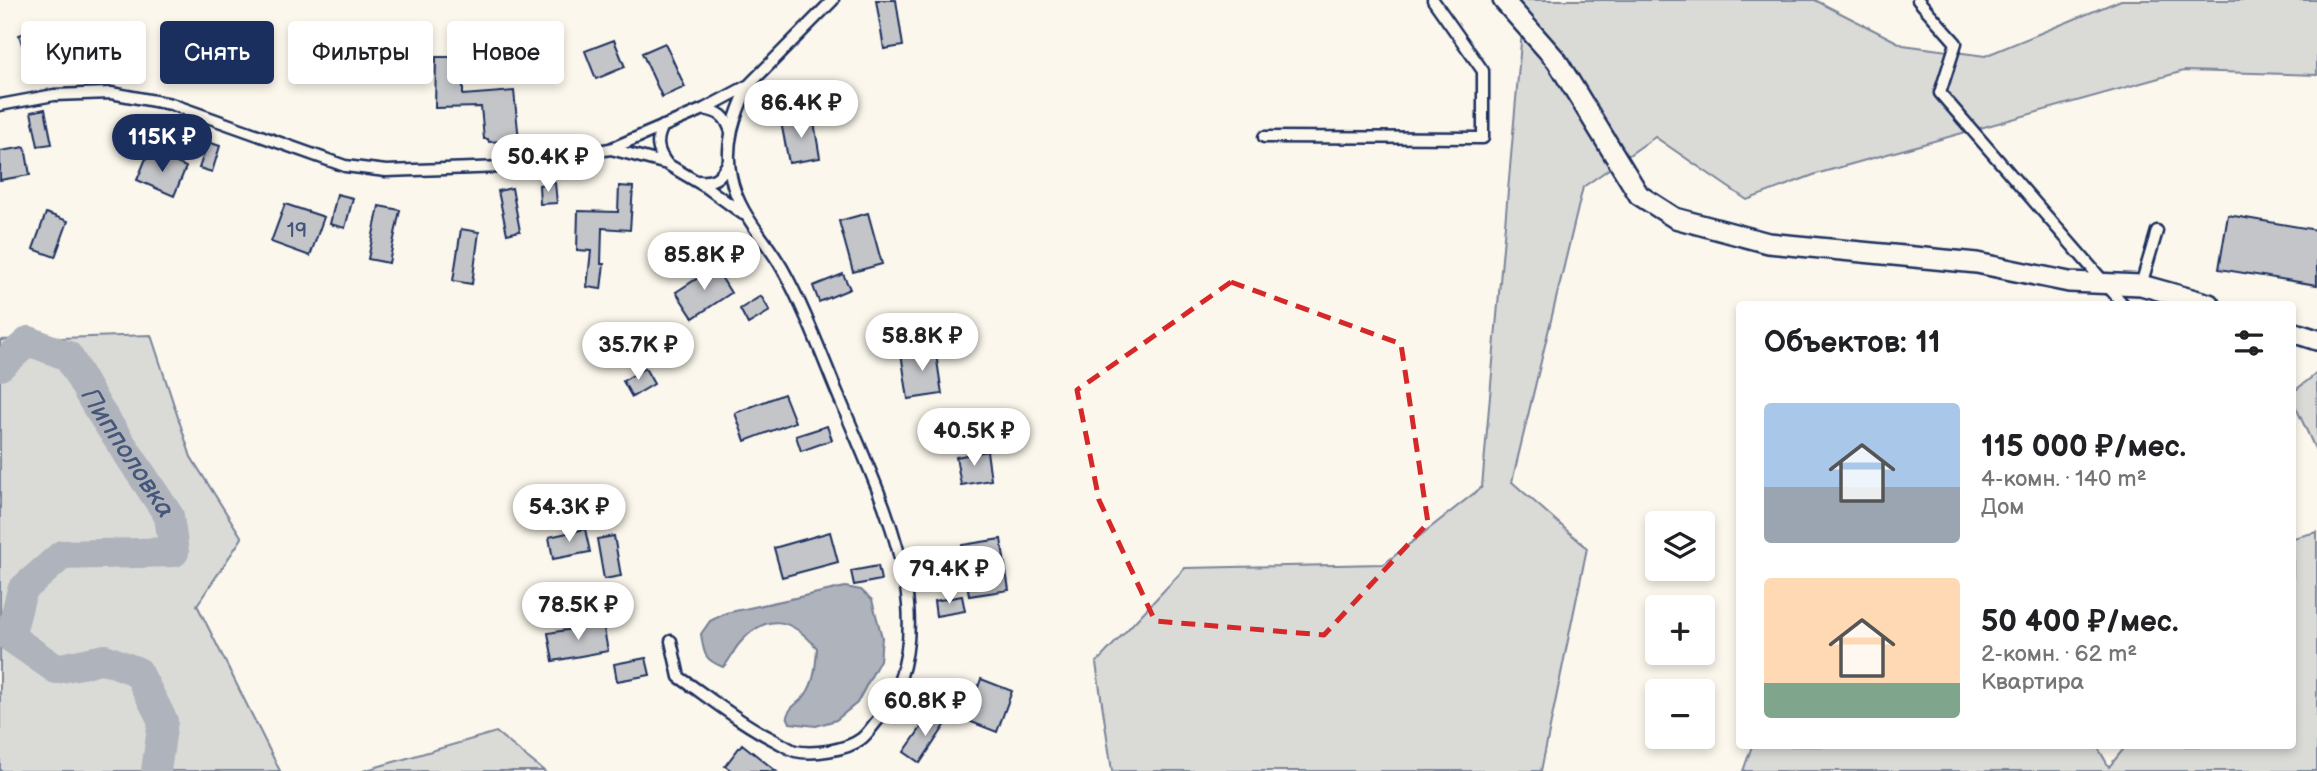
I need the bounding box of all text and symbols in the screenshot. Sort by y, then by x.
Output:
chip: Купить [21,21,146,84]
chip: Снять [160,21,274,84]
chip: Фильтры [288,21,433,84]
chip: Новое [447,21,564,84]
pin: 86.4K ₽ [736,80,866,140]
text: 86.4K ₽ [760,89,842,117]
pin: 115K ₽ [105,114,219,174]
text: 115K ₽ [128,123,196,151]
pin: 50.4K ₽ [483,134,613,194]
text: 50.4K ₽ [507,143,589,171]
house number: 19 [287,218,307,243]
pin: 85.8K ₽ [639,232,769,292]
text: 85.8K ₽ [663,241,745,269]
pin: 58.8K ₽ [857,314,987,373]
pin: 35.7K ₽ [573,322,703,382]
text: 58.8K ₽ [881,322,963,350]
icon: filters [2230,324,2268,362]
text: Объектов: 11 [1764,325,1941,361]
text: 35.7K ₽ [598,331,678,359]
water label: Пипполовка [74,383,181,524]
pin: 40.5K ₽ [909,408,1039,468]
text: 40.5K ₽ [933,417,1015,445]
text: 115 000 ₽/мес. [1981,429,2186,465]
icon: home [1820,431,1904,515]
text: 4-комн. · 140 m² [1981,465,2147,493]
pin: 54.3K ₽ [504,484,634,544]
text: 54.3K ₽ [529,493,609,521]
text: Дом [1981,493,2024,521]
map controls [1645,511,1715,749]
button: layers [1645,511,1715,581]
pin: 79.4K ₽ [884,546,1014,606]
text: 79.4K ₽ [909,555,989,583]
pin: 78.5K ₽ [513,582,643,642]
text: 78.5K ₽ [538,591,618,619]
button: + [1645,595,1715,665]
text: 50 400 ₽/мес. [1981,604,2179,640]
icon: home [1820,606,1904,690]
text: 2-комн. · 62 m² [1981,640,2137,668]
text: Квартира [1981,668,2084,696]
pin: 60.8K ₽ [860,678,990,738]
button: − [1645,679,1715,749]
text: 60.8K ₽ [884,687,966,715]

